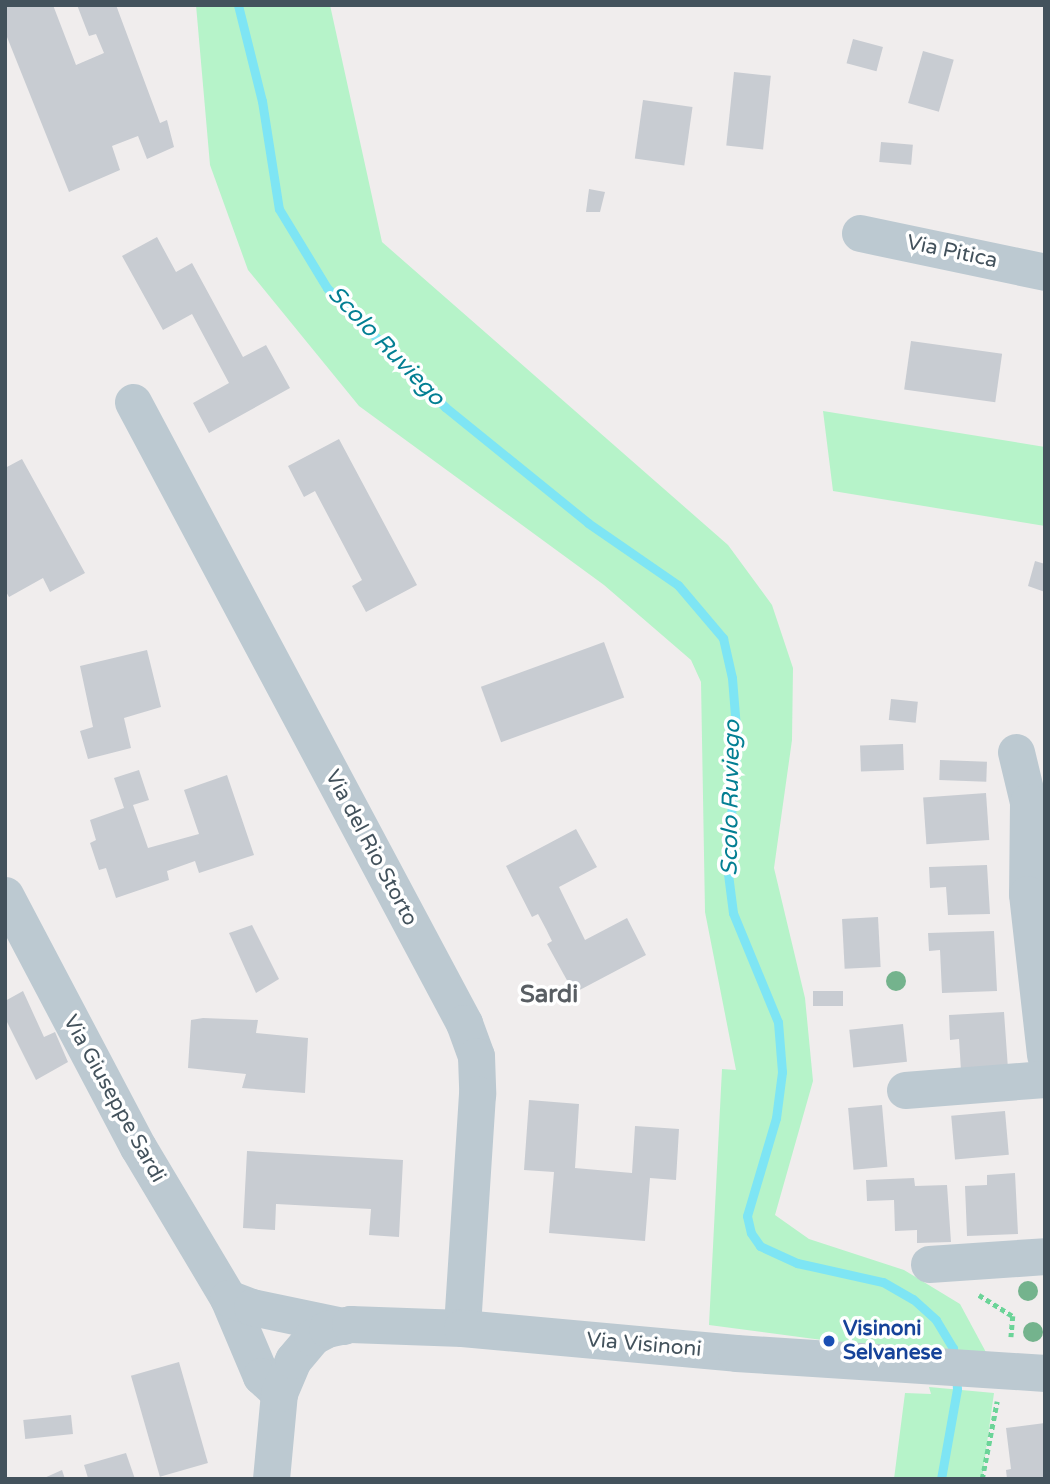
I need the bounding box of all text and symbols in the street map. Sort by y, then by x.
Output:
street label: Via Pitica [904,230,1000,274]
water label: Scolo Ruviego [322,280,450,412]
water label: Scolo Ruviego [716,720,746,876]
street label: Via del Rio Storto [319,766,423,930]
district label: Sardi [520,981,578,1009]
street label: Via Giuseppe Sardi [58,1011,170,1187]
place label: Visinoni Selvanese [843,1316,942,1366]
street label: Via Visinoni [585,1327,703,1363]
marker: Visinoni Selvanese [821,1333,837,1349]

